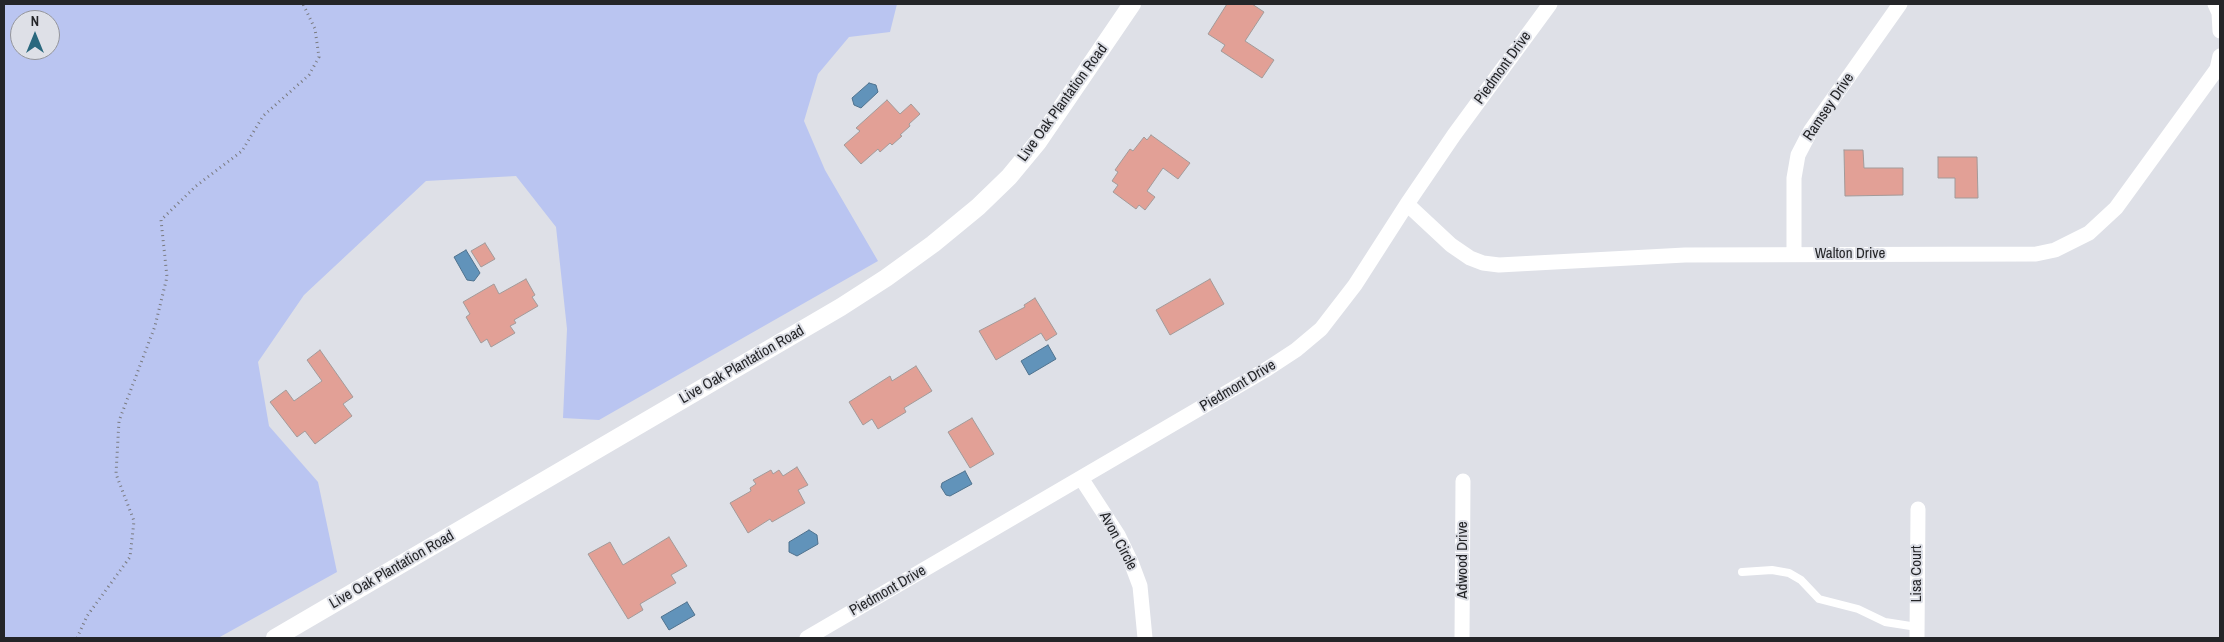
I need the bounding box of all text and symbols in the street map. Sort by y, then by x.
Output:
north arrow [10,10,60,60]
text: N [31,12,39,30]
street label: Piedmont Drive [1471,28,1535,108]
street label: Live Oak Plantation Road [1014,41,1112,165]
street label: Ramsey Drive [1800,70,1858,144]
street label: Walton Drive [1815,245,1885,263]
street label: Live Oak Plantation Road [677,322,807,408]
street label: Piedmont Drive [1197,356,1279,416]
street label: Avon Circle [1095,509,1141,573]
street label: Adwood Drive [1454,521,1472,599]
street label: Live Oak Plantation Road [327,527,457,613]
street label: Lisa Court [1908,546,1926,602]
street label: Piedmont Drive [846,562,930,620]

